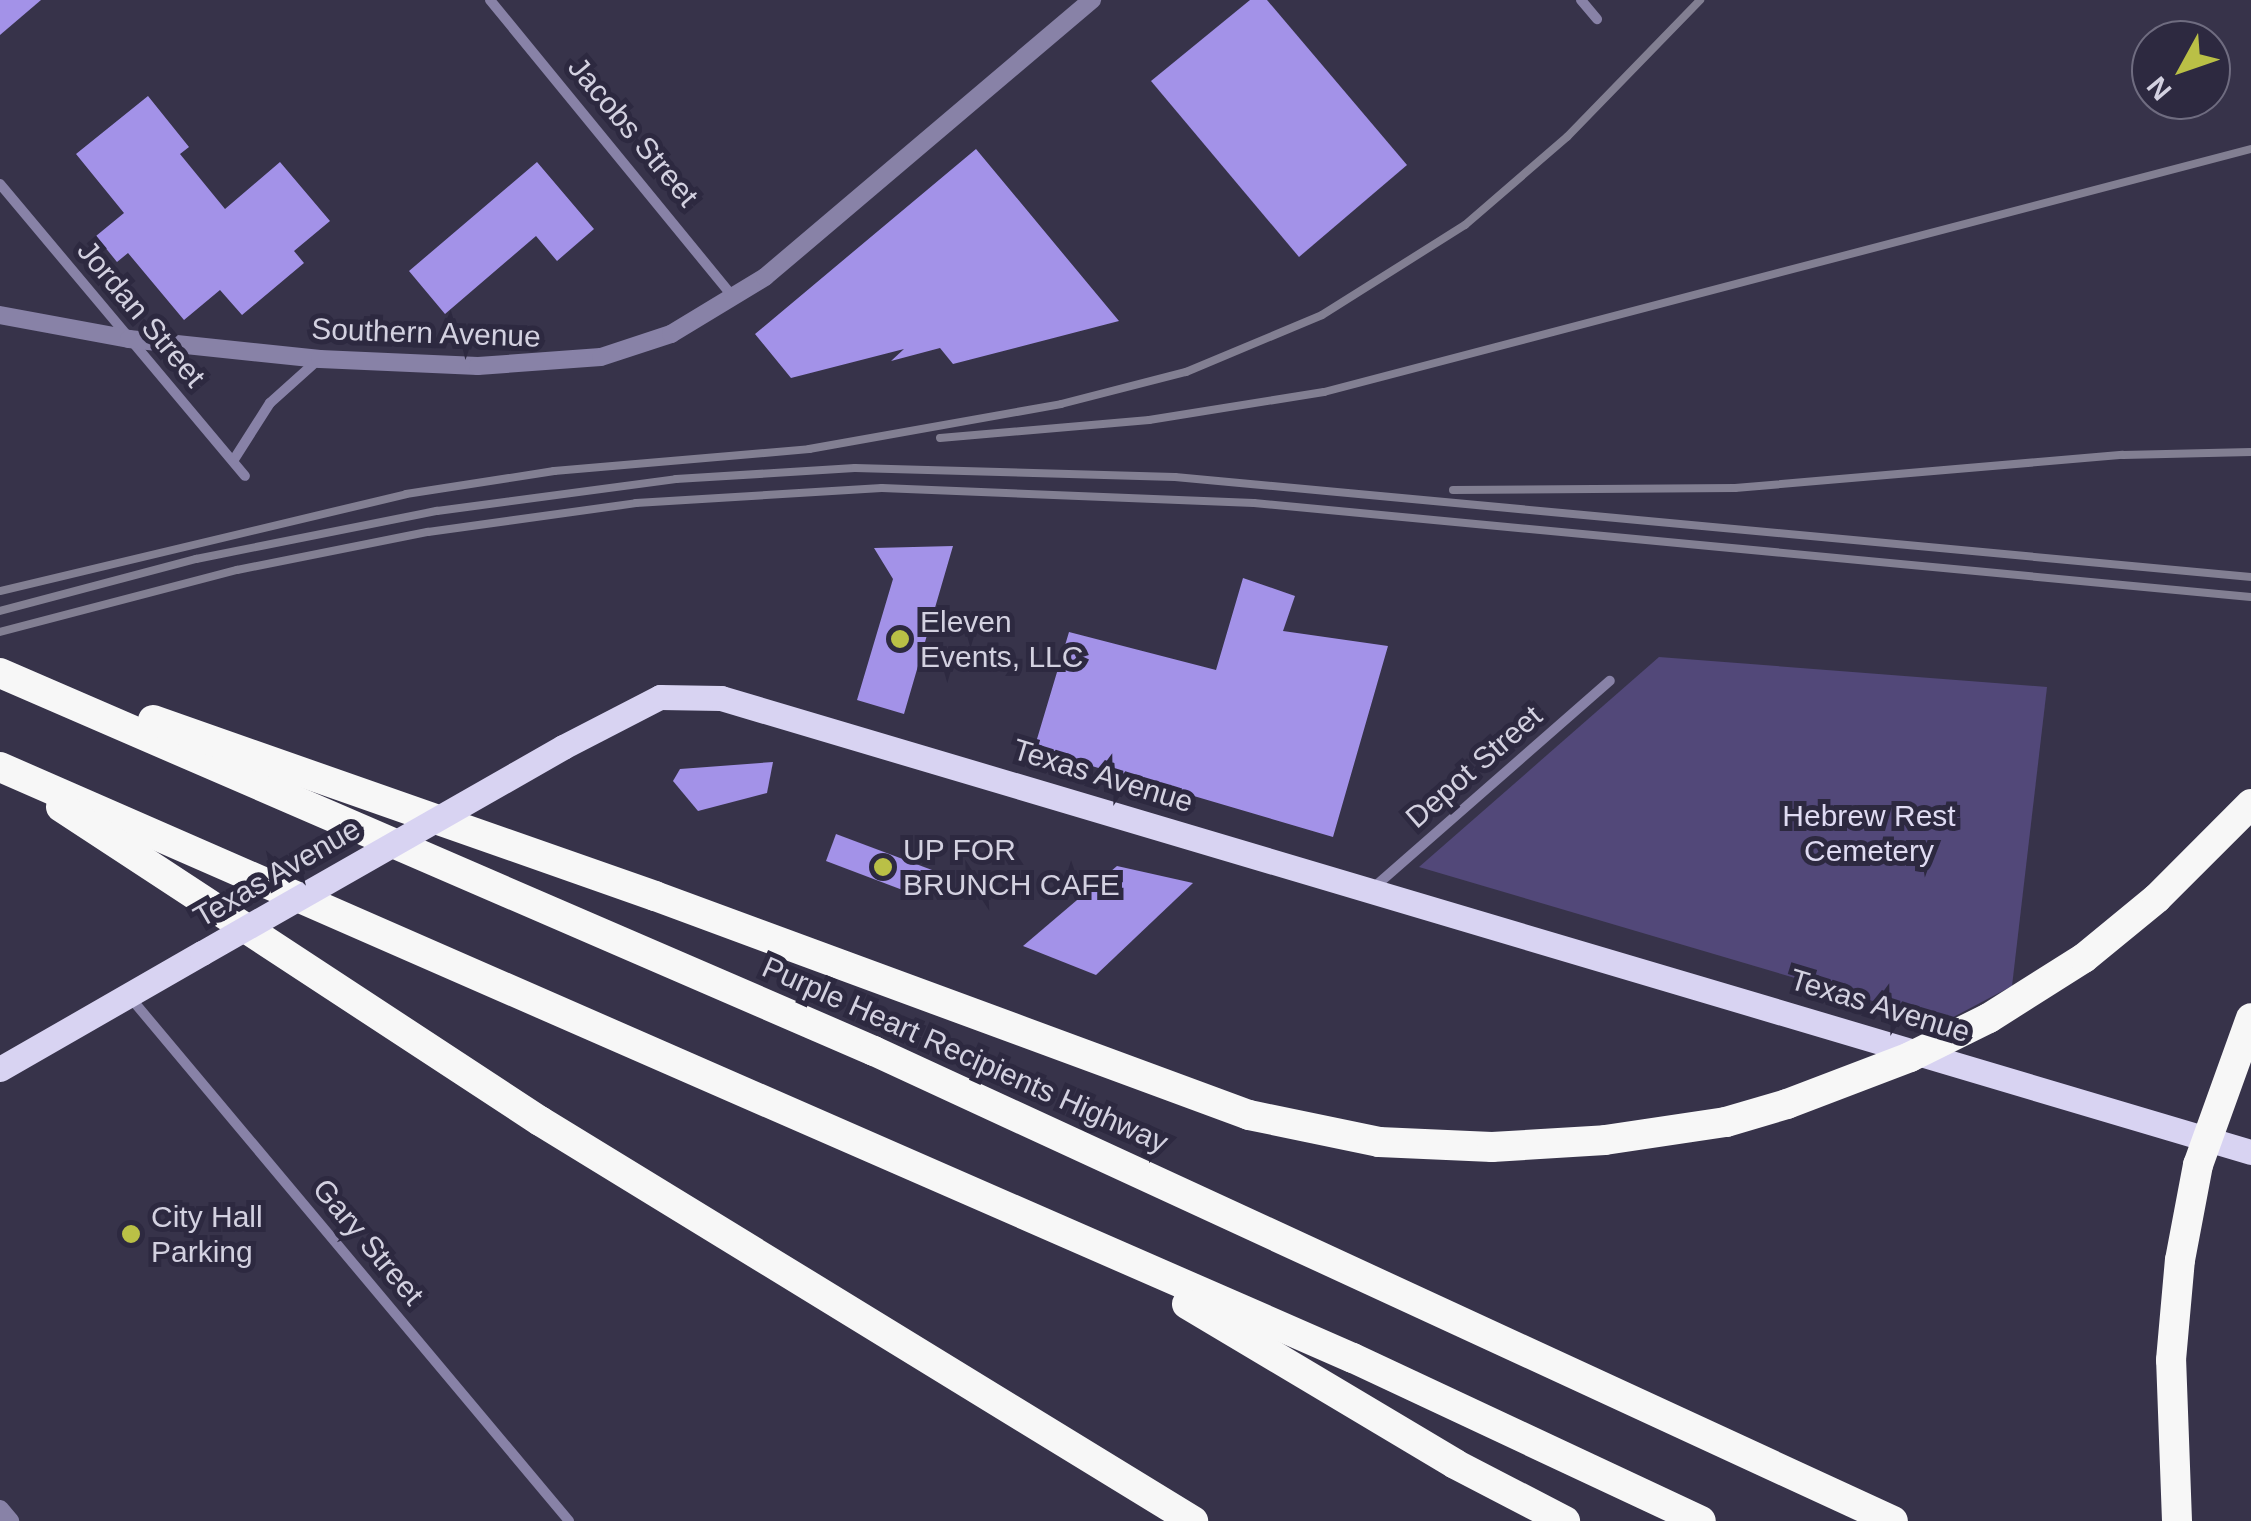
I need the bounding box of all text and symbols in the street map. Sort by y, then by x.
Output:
north arrow [2131,20,2231,120]
street label: Jacobs Street [560,50,706,214]
text: N [2141,71,2178,106]
street label: Jordan Street [69,233,213,395]
street label: Southern Avenue [310,311,542,355]
place label: Eleven Events, LLC [920,604,1083,674]
marker: Eleven Events, LLC [889,628,911,650]
street label: Depot Street [1399,698,1549,836]
street label: Texas Avenue [1008,731,1198,821]
park label: Hebrew Rest Cemetery [1782,798,1956,868]
street label: Texas Avenue [187,810,367,936]
place label: UP FOR BRUNCH CAFE [903,832,1120,902]
marker: UP FOR BRUNCH CAFE [872,856,894,878]
street label: Purple Heart Recipients Highway [757,949,1173,1161]
street label: Texas Avenue [1785,961,1975,1051]
street label: Gary Street [305,1172,431,1312]
place label: City Hall Parking [151,1199,263,1270]
marker: City Hall Parking [120,1223,142,1245]

